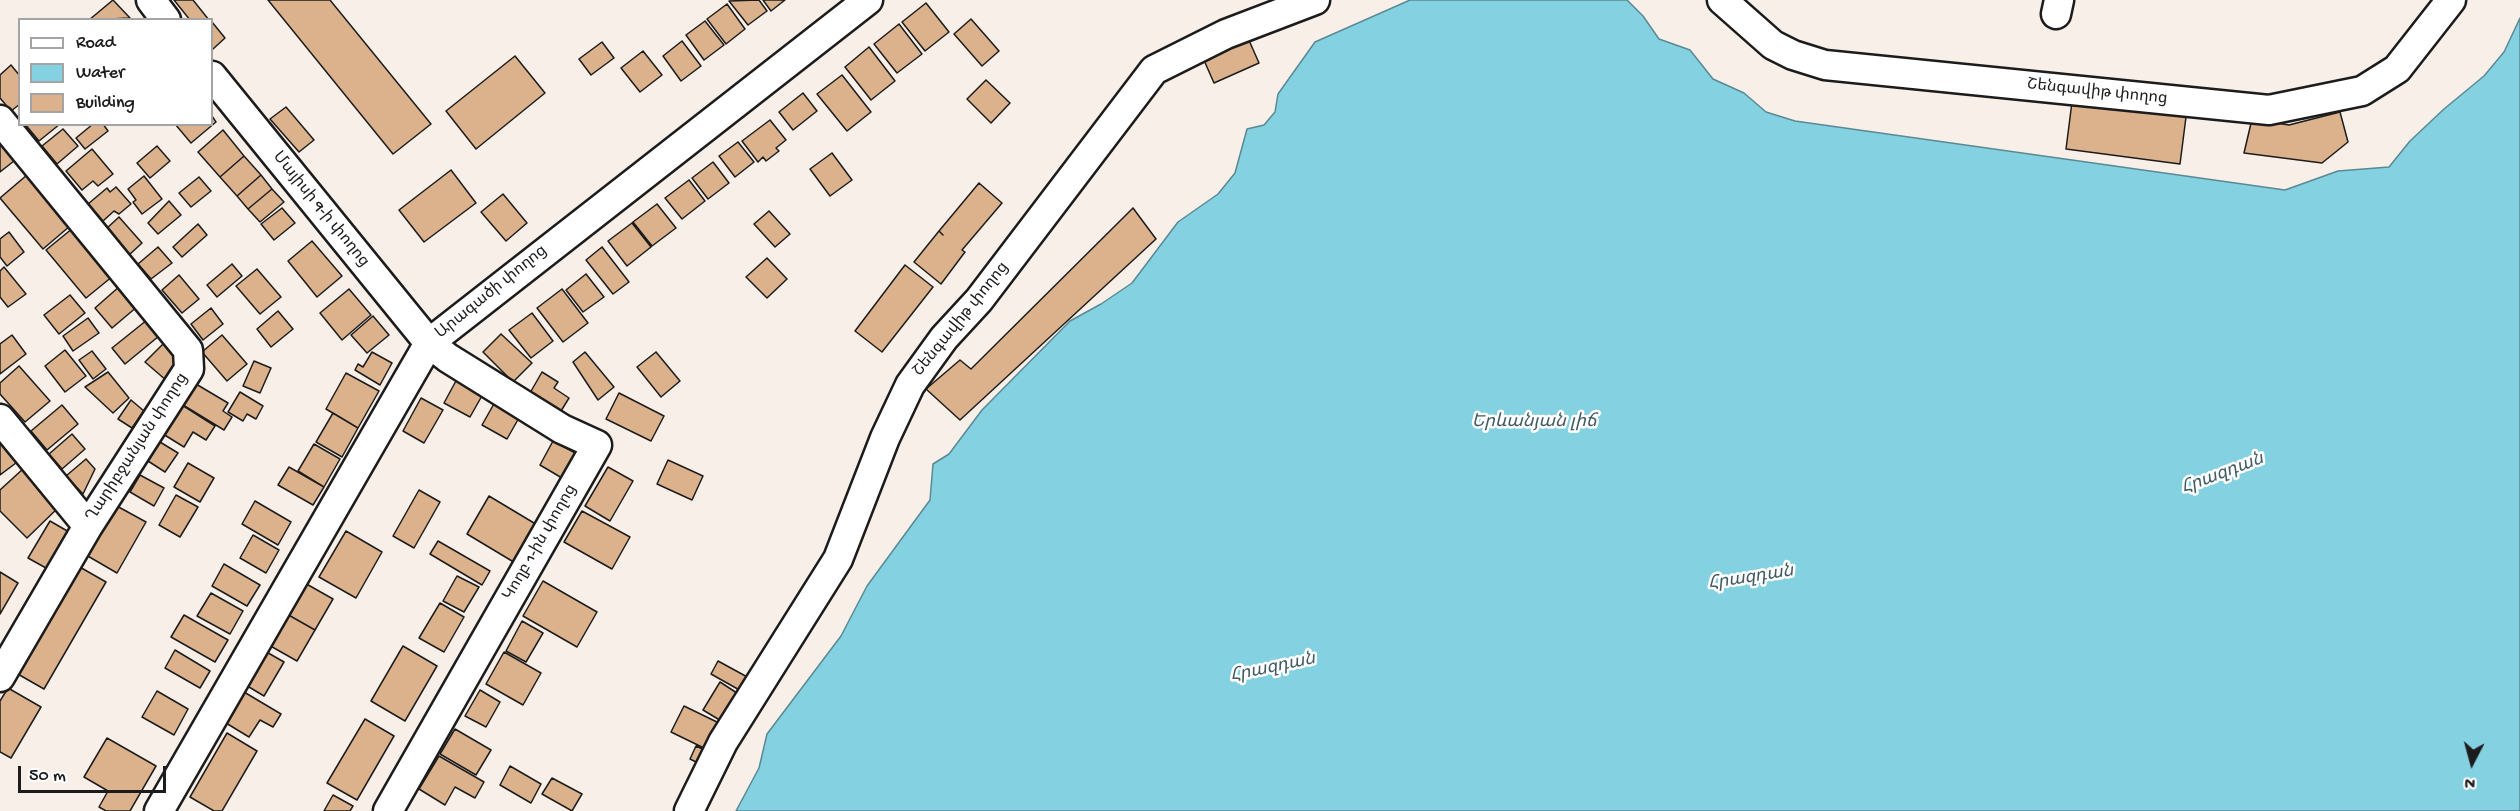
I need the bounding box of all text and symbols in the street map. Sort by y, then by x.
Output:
legend [18,18,213,126]
text: Road [76,33,115,54]
text: Water [76,63,124,84]
street label: Շենգավիթ փողոց [2026,76,2168,110]
text: Building [76,93,135,114]
street label: Մայիսի 9-ի փողոց [268,148,372,272]
street label: Արագածի փողոց [432,242,552,344]
street label: Շենգավիթ փողոց [910,259,1014,381]
street label: Ղարիբջանյան փողոց [83,370,193,526]
water label: Երևանյան լիճ [1472,412,1596,434]
water label: Հրազդան [2179,449,2267,501]
street label: Կողբ 1-ին փողոց [500,482,582,604]
water label: Հրազդան [1707,562,1795,596]
water label: Հրազդան [1229,649,1317,689]
north arrow [2442,733,2502,793]
scale bar [21,754,170,792]
text: 50 m [29,766,66,787]
text: N [2464,771,2476,791]

